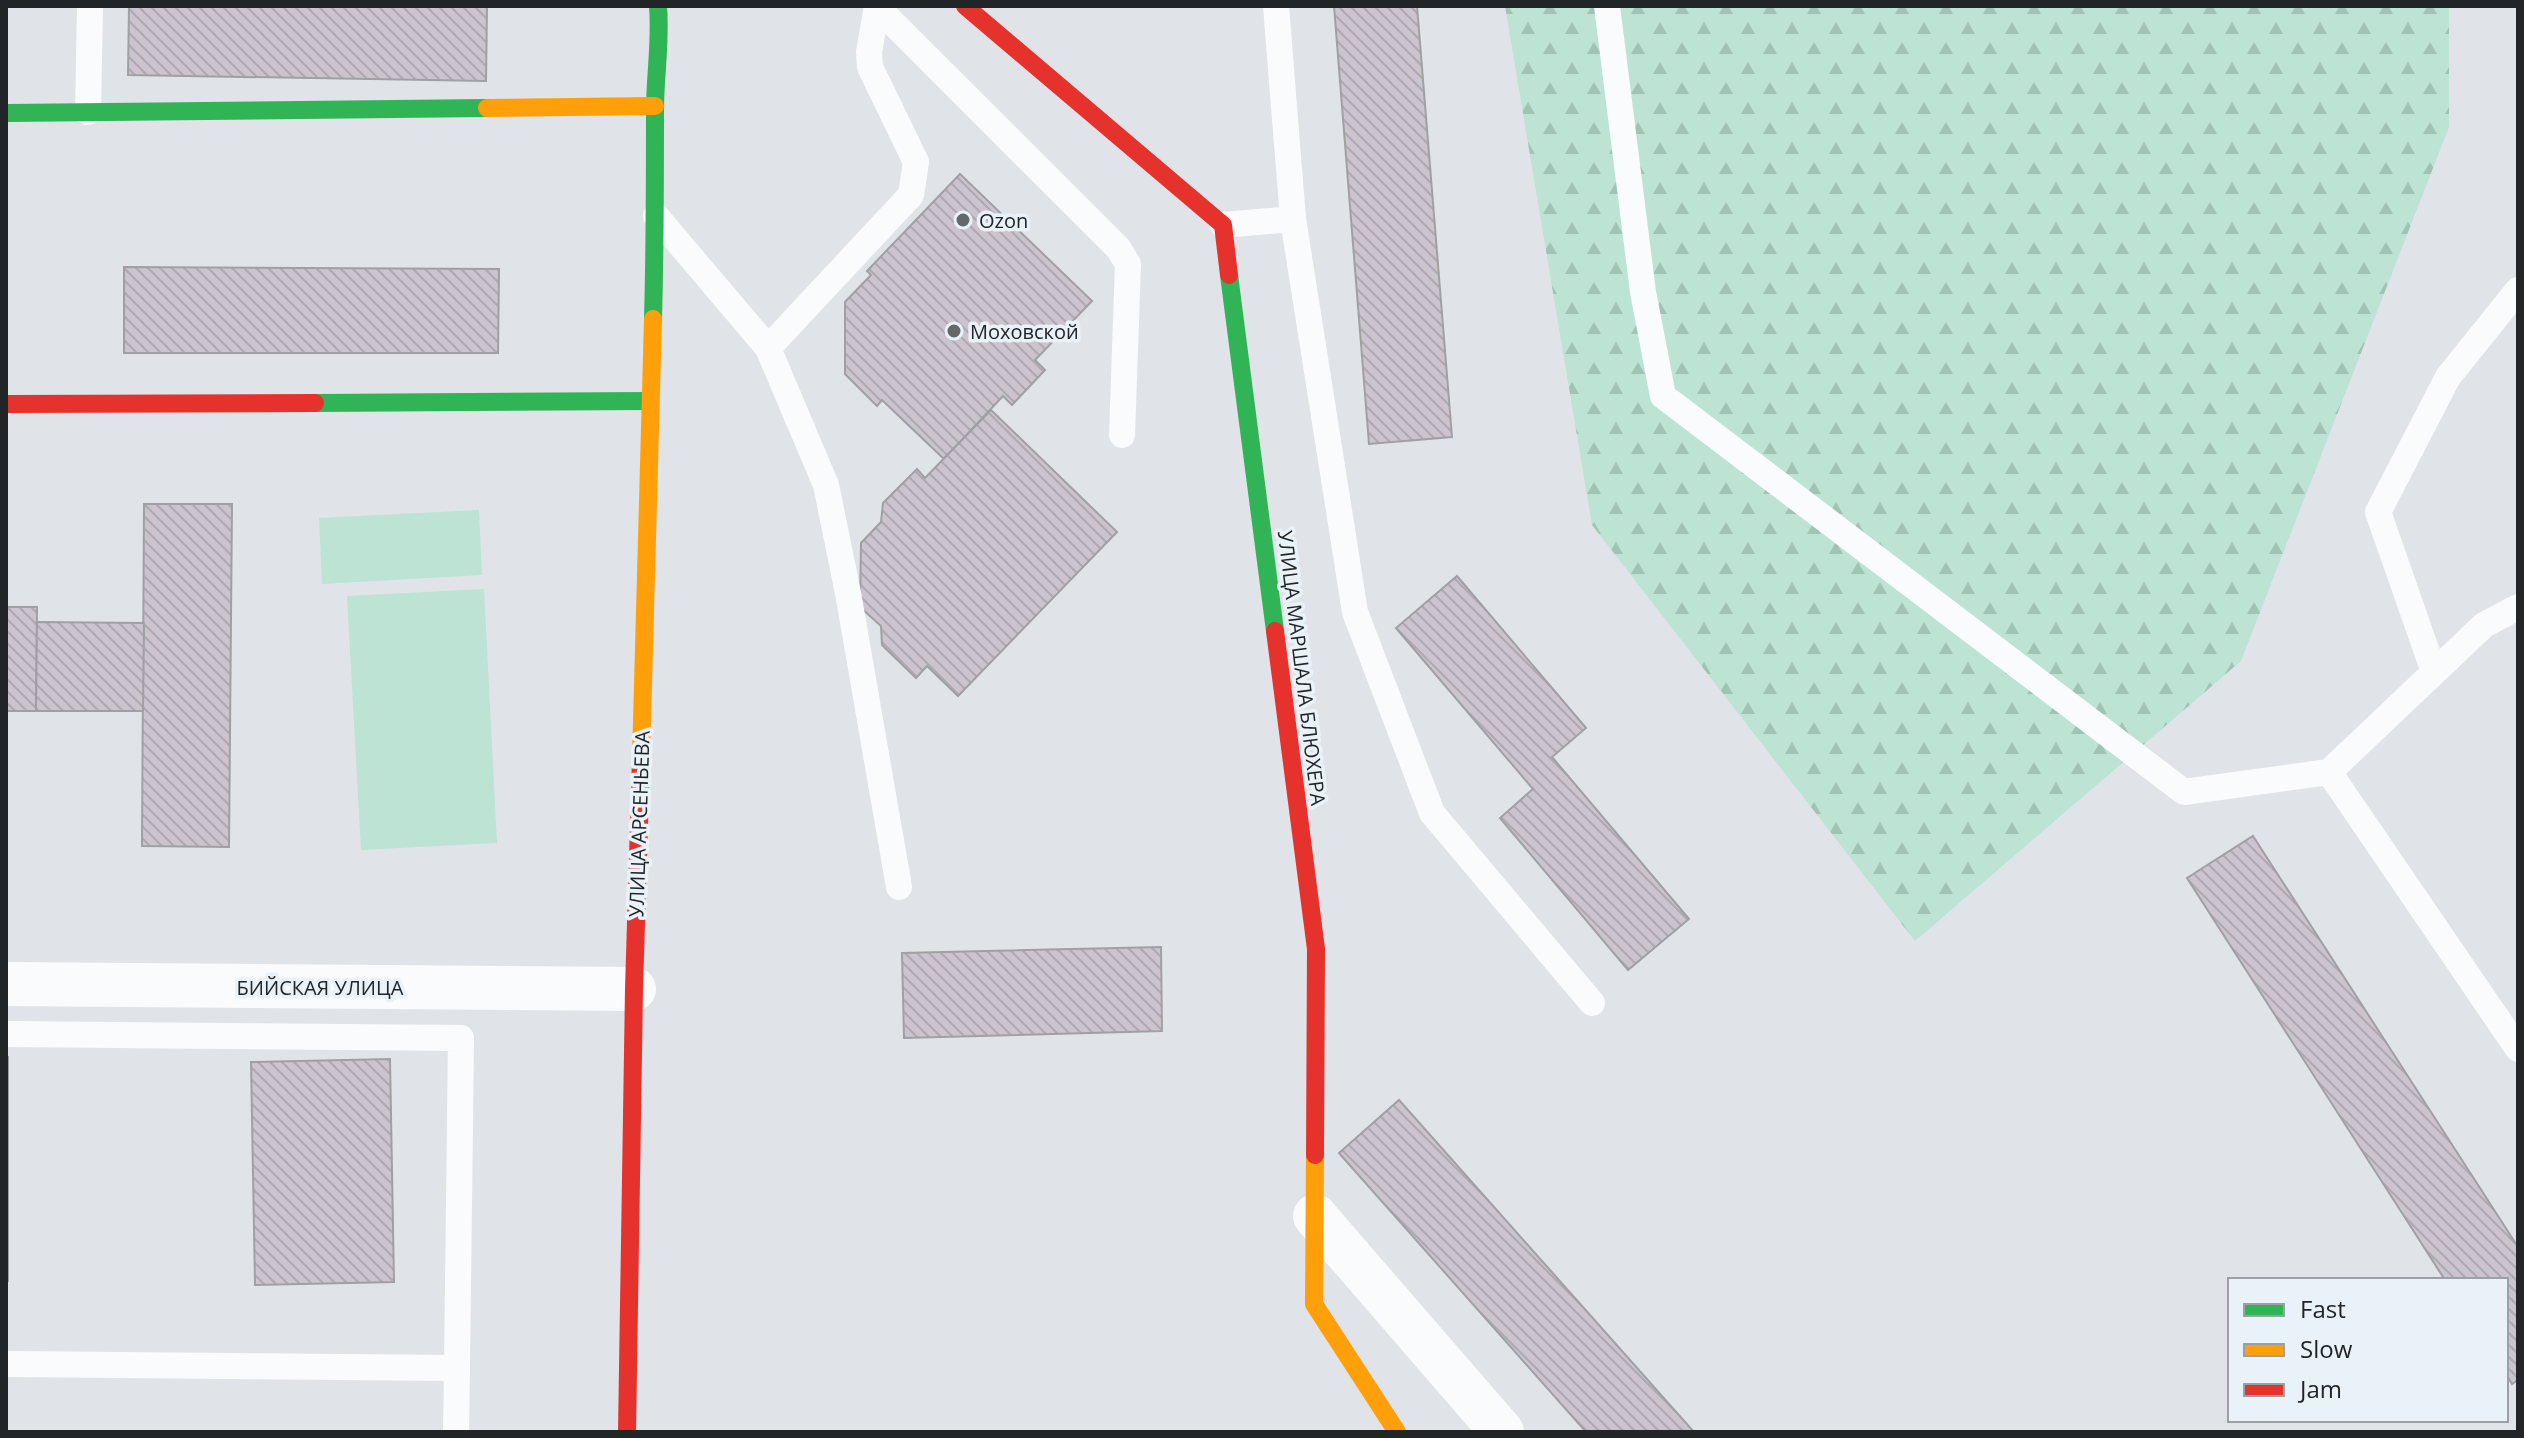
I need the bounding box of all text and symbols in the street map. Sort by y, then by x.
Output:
place label: Ozon [979,207,1028,234]
marker: Ozon [954,211,972,229]
place label: Моховской [970,318,1079,345]
marker: Моховской [945,322,963,340]
street label: УЛИЦА МАРШАЛА БЛЮХЕРА [1272,529,1332,807]
street label: УЛИЦА АРСЕНЬЕВА [622,730,656,918]
street label: БИЙСКАЯ УЛИЦА [237,974,404,1001]
legend [2228,1278,2508,1422]
text: Fast [2300,1292,2346,1325]
text: Slow [2300,1332,2353,1365]
text: Jam [2298,1372,2342,1405]

